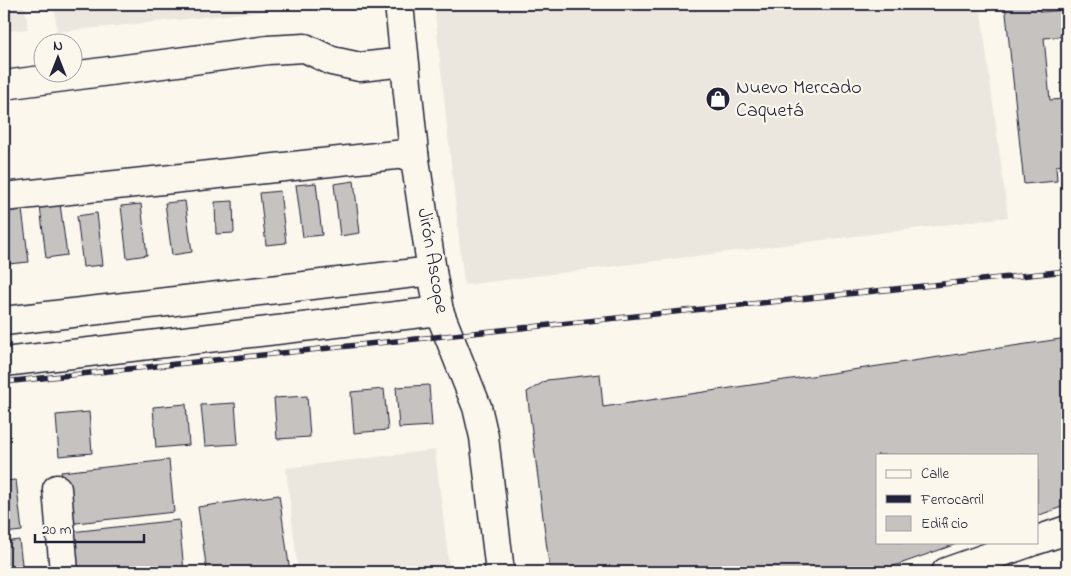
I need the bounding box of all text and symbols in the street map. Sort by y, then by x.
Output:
north arrow [32,32,82,82]
text: N [53,36,63,57]
place label: Nuevo Mercado Caquetá [736,74,862,126]
shop icon: Nuevo Mercado Caquetá [705,86,731,112]
street label: Jirón Ascope [408,206,456,316]
legend [876,454,1038,544]
text: Calle [921,463,949,485]
text: Ferrocarril [920,489,984,511]
scale bar [35,511,144,543]
text: Edificio [921,513,968,535]
text: 20 m [42,519,72,541]

